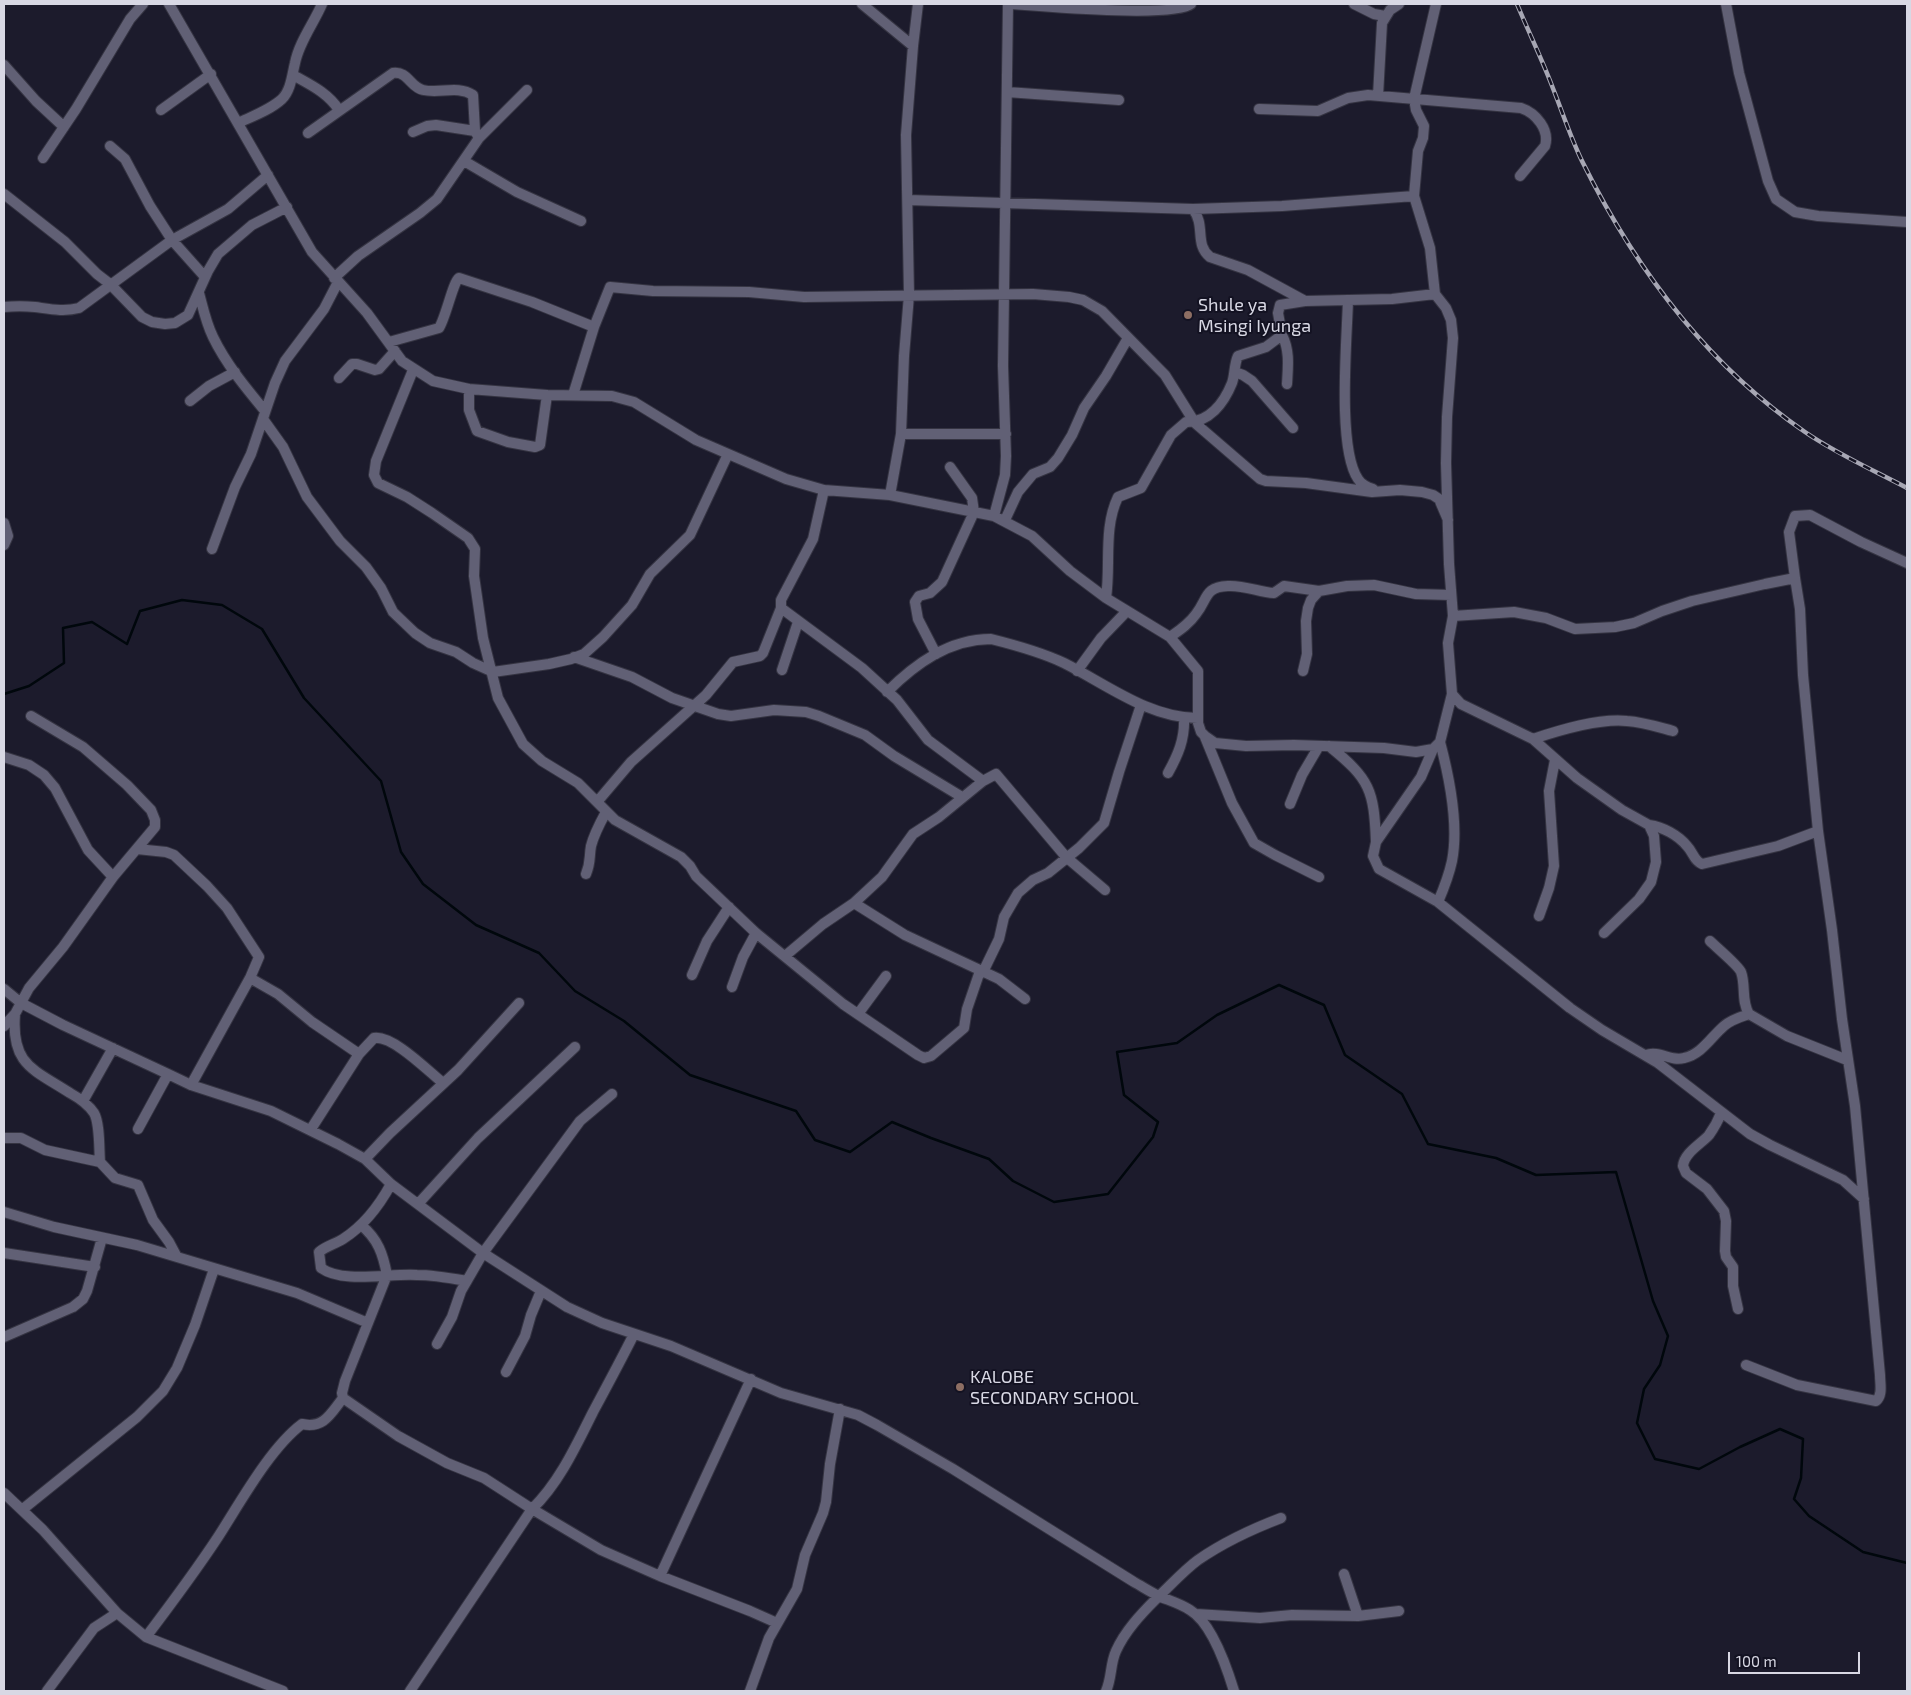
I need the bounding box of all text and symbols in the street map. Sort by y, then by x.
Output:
place label: Shule ya Msingi Iyunga [1198,294,1311,336]
marker: Shule ya Msingi Iyunga [1182,309,1194,321]
place label: KALOBE SECONDARY SCHOOL [970,1366,1139,1408]
marker: KALOBE SECONDARY SCHOOL [954,1381,966,1393]
scale bar [1731,1642,1864,1674]
text: 100 m [1736,1652,1777,1670]

